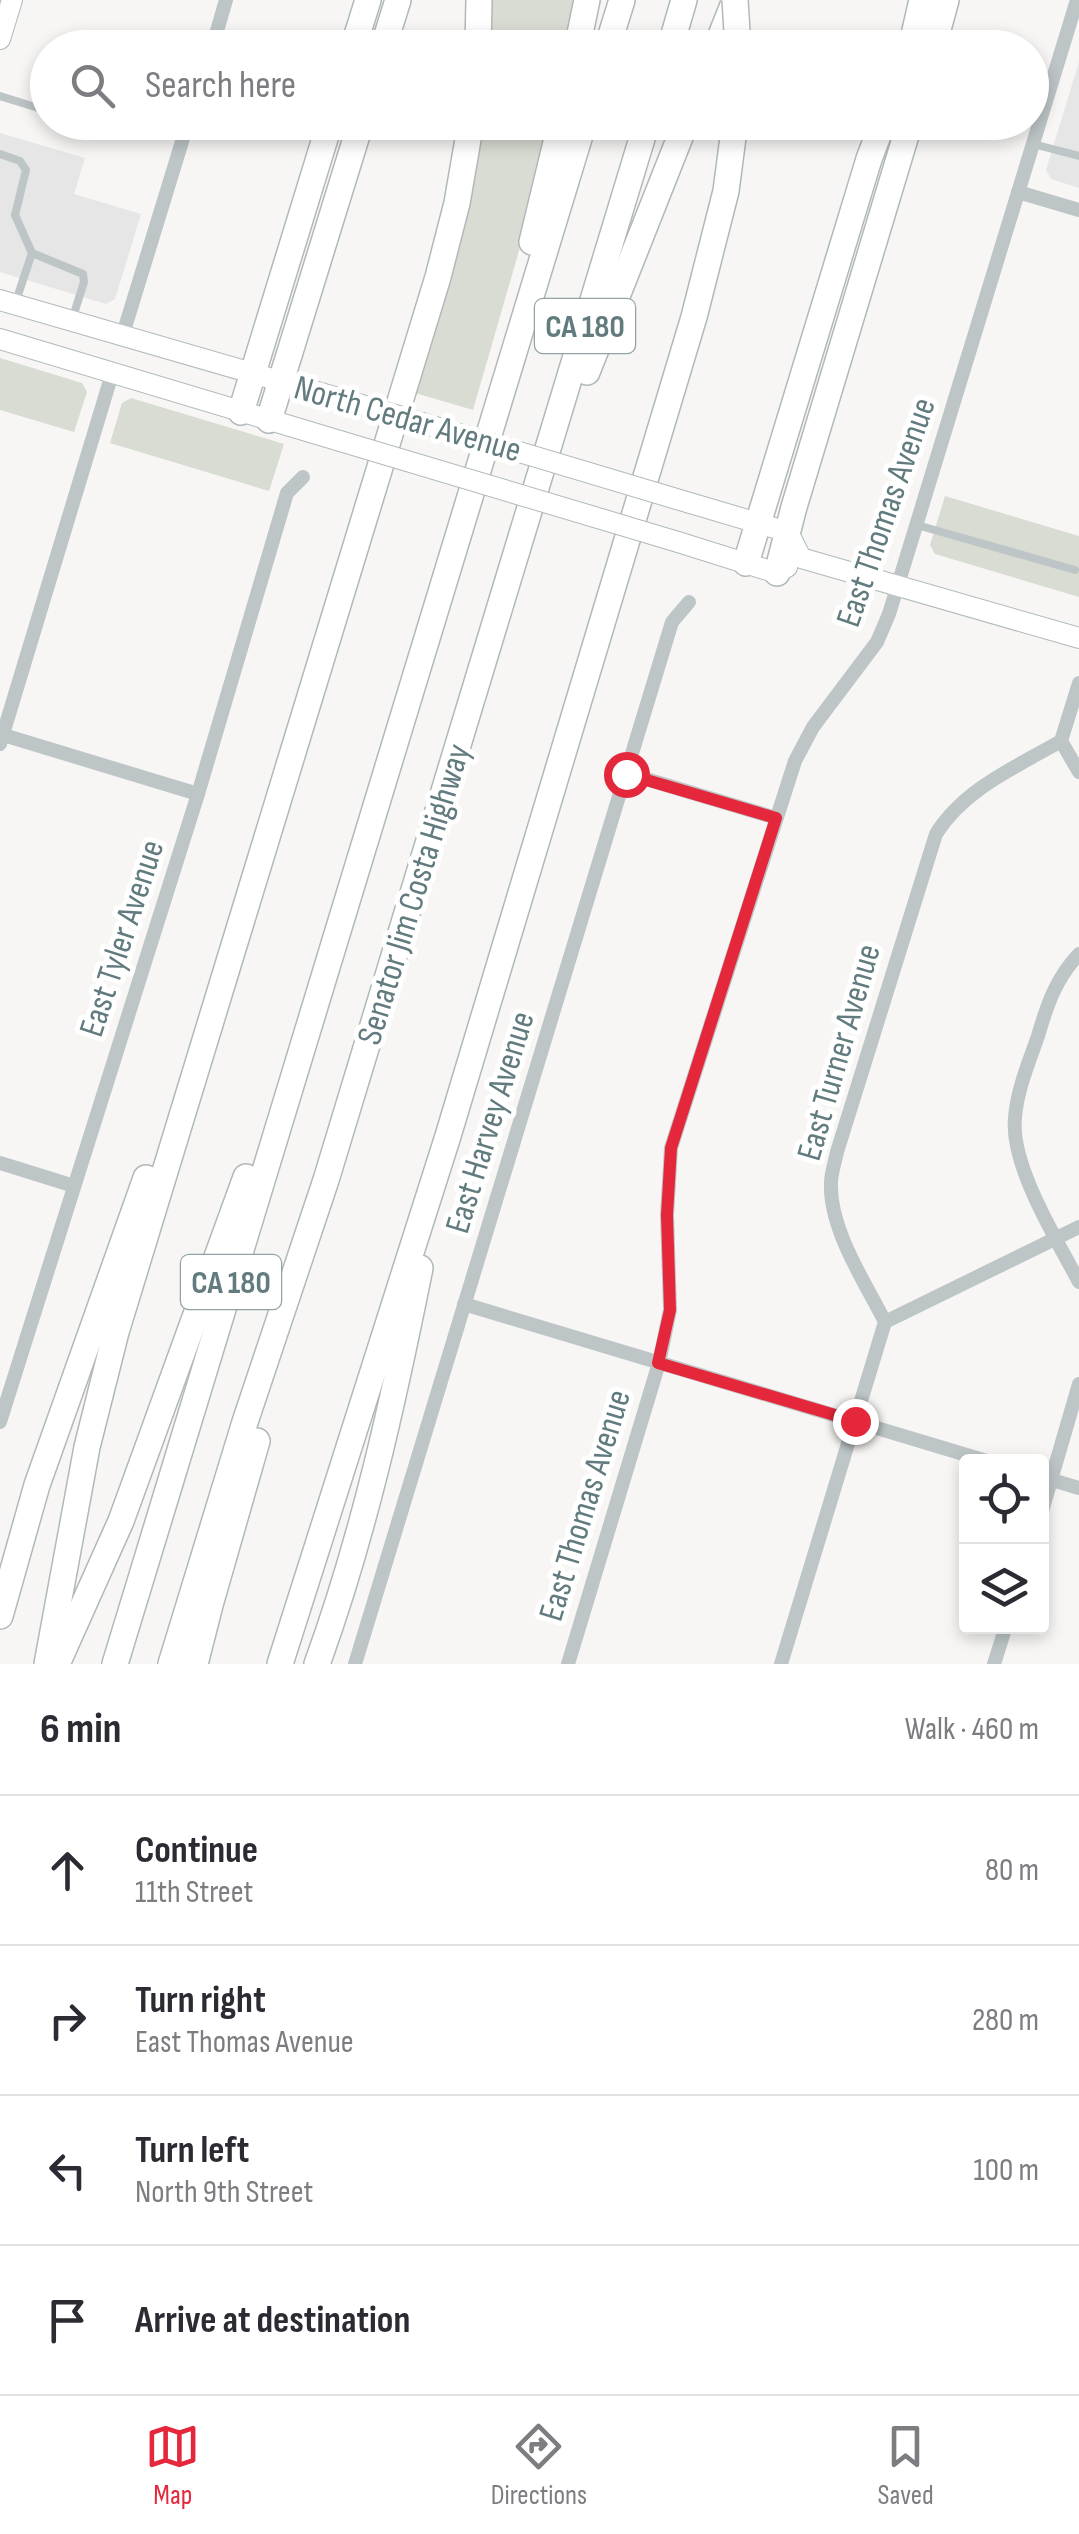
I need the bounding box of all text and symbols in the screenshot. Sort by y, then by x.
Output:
search box [30,30,1049,140]
icon: search [65,58,120,113]
text: Search here [145,63,296,108]
road number: CA 180 [535,299,635,353]
street label: North Cedar Avenue [289,367,526,472]
street label: East Thomas Avenue [827,392,946,633]
street label: Senator Jim Costa Highway [348,739,481,1050]
route start [604,752,650,798]
street label: East Tyler Avenue [70,835,174,1042]
street label: East Turner Avenue [788,939,891,1165]
street label: East Harvey Avenue [436,1006,545,1238]
road number: CA 180 [181,1255,281,1309]
street label: East Thomas Avenue [530,1385,641,1626]
route end [833,1399,879,1445]
map controls [959,1454,1049,1634]
button: locate [959,1454,1049,1544]
button: layers [959,1544,1049,1634]
text: 6 min [40,1704,121,1755]
text: Walk · 460 m [905,1710,1039,1749]
text: Continue [135,1828,258,1873]
icon: ahead [40,1843,95,1898]
text: 80 m [985,1851,1039,1890]
text: 11th Street [135,1873,253,1912]
text: Turn right [135,1978,266,2023]
icon: right [40,1993,95,2048]
text: 280 m [972,2001,1039,2040]
text: East Thomas Avenue [135,2023,354,2062]
text: Turn left [135,2128,249,2173]
icon: left [40,2143,95,2198]
text: 100 m [974,2151,1039,2190]
text: North 9th Street [135,2173,313,2212]
icon: arrive [40,2293,95,2348]
text: Arrive at destination [135,2298,410,2343]
tab: Map [145,2419,200,2512]
tab: Directions [491,2419,587,2512]
tab: Saved [878,2419,934,2512]

